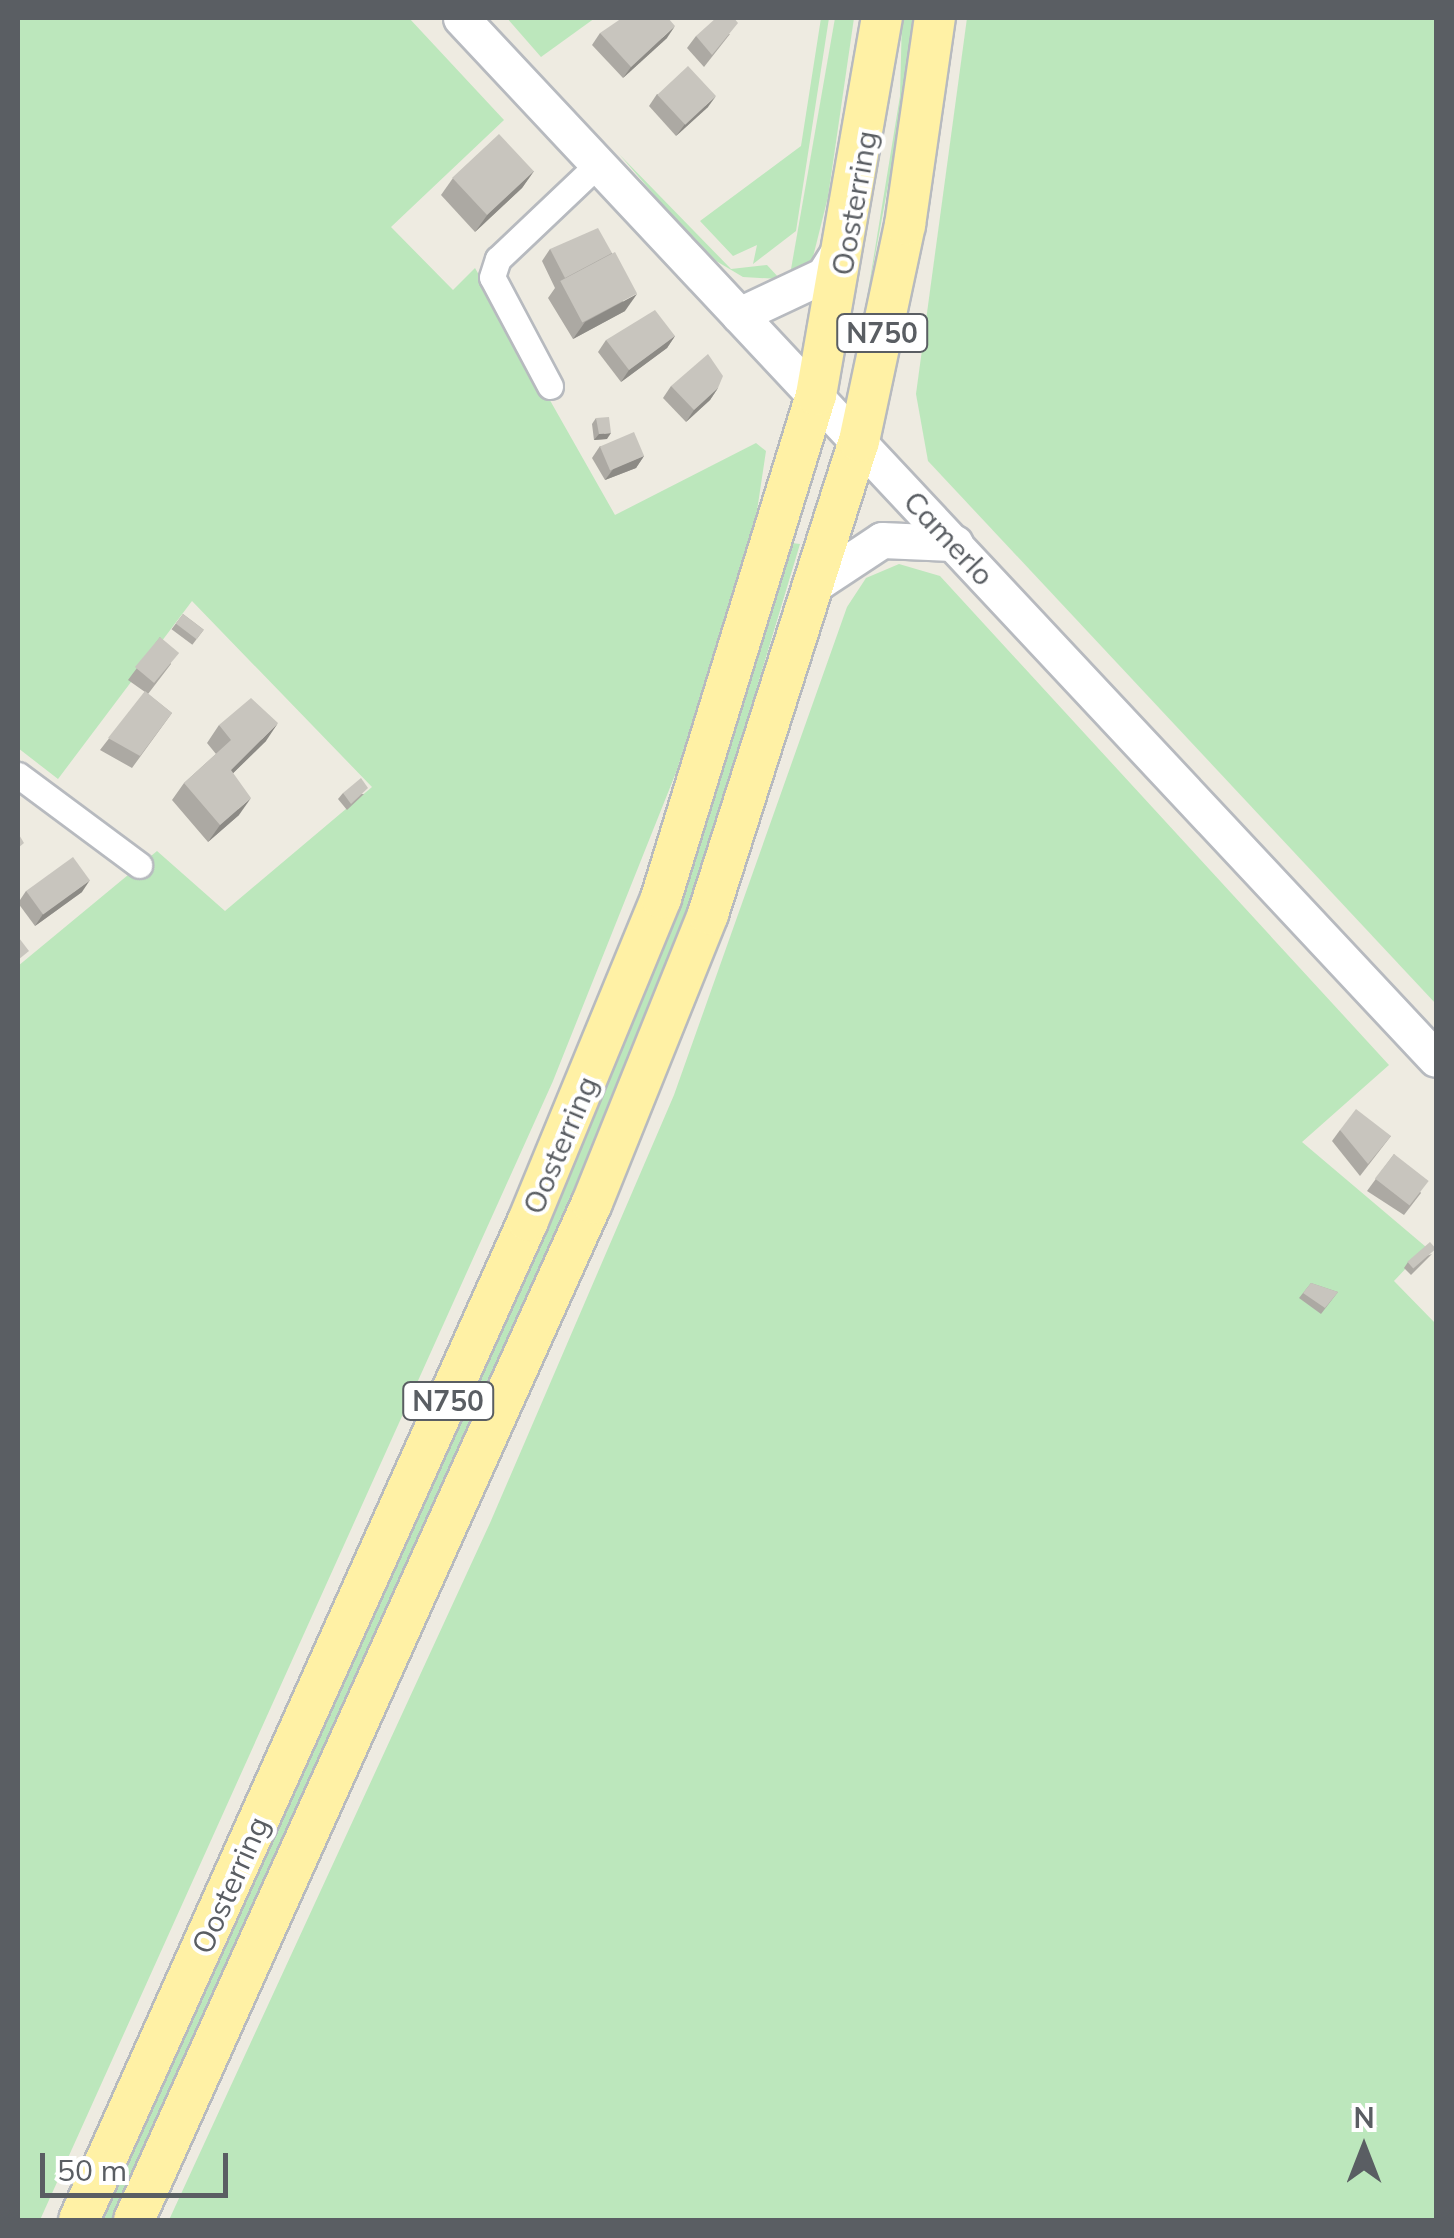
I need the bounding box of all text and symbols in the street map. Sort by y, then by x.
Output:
street label: Oosterring [824,128,884,278]
road number: N750 [834,310,930,356]
street label: Camerlo [896,483,1002,593]
street label: Oosterring [515,1071,605,1219]
road number: N750 [400,1378,496,1424]
street label: Oosterring [184,1811,276,1959]
north arrow [1314,2098,1414,2198]
text: N [1353,2100,1375,2135]
scale bar [45,2133,232,2195]
text: 50 m [57,2151,127,2189]

